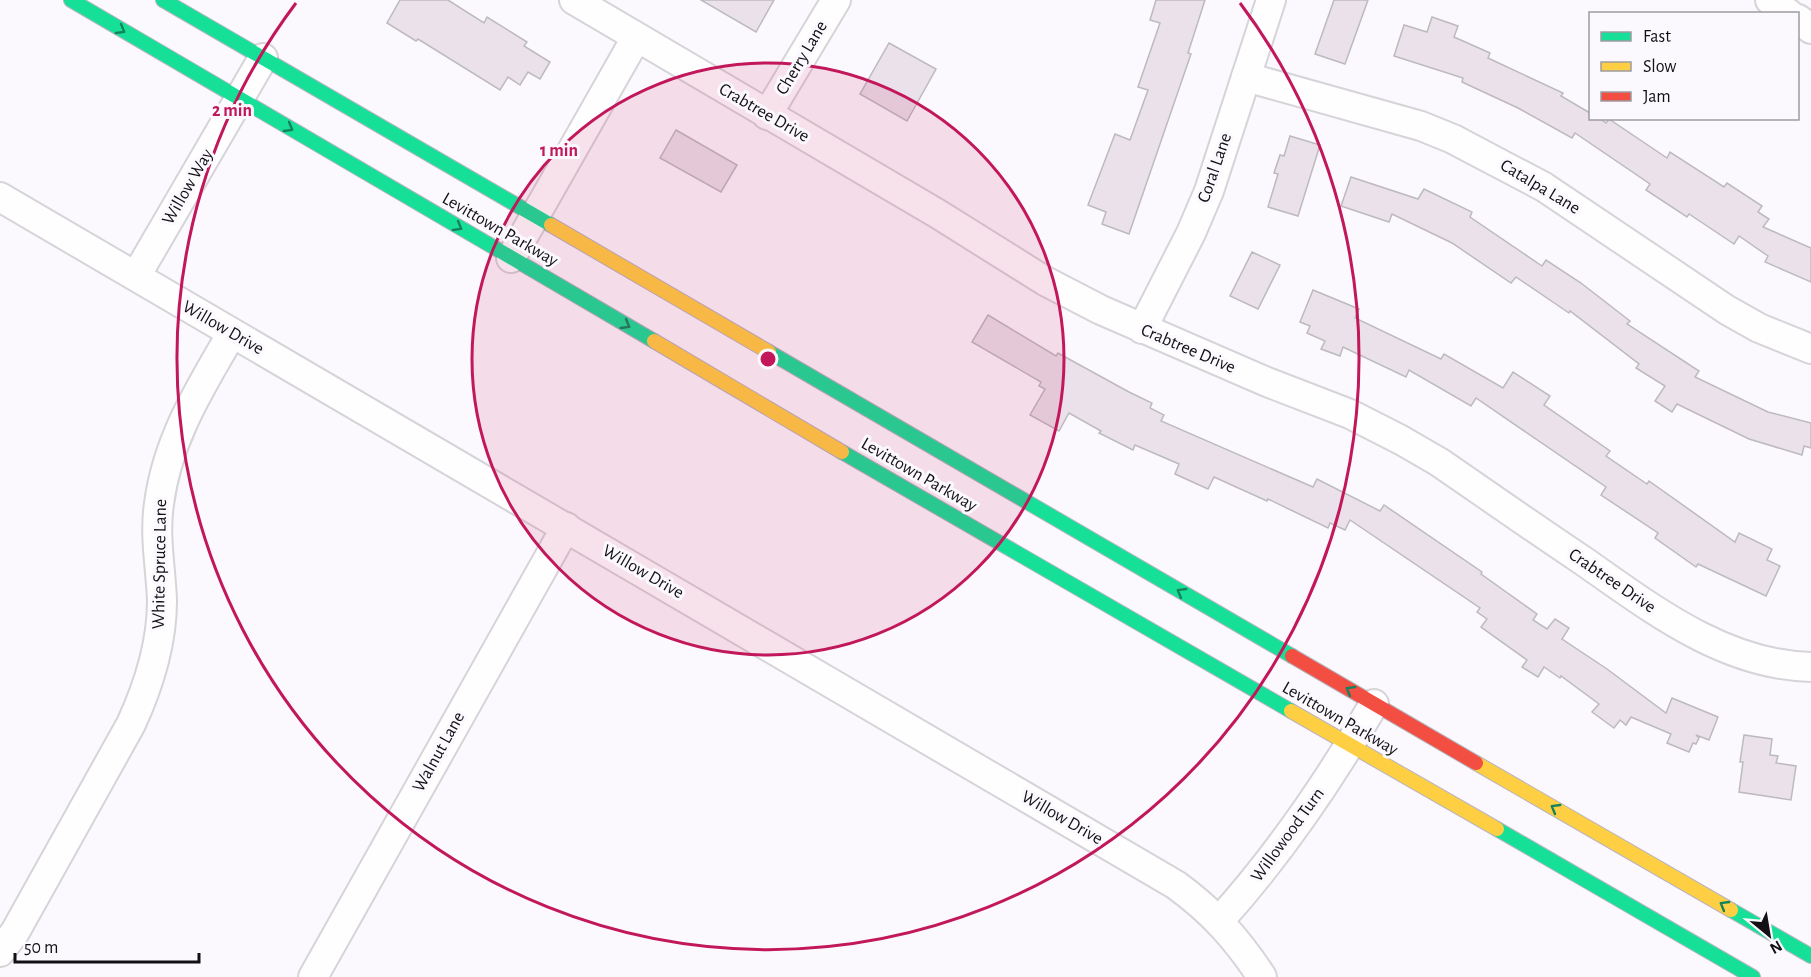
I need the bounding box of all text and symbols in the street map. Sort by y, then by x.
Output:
legend [1589,12,1799,120]
street label: Cherry Lane [773,18,831,98]
one-way arrow [115,22,125,34]
text: Fast [1643,28,1671,46]
text: Slow [1643,58,1676,76]
street label: Crabtree Drive [716,80,812,146]
text: Jam [1643,88,1671,106]
text: 2 min [212,102,252,120]
one-way arrow [283,121,294,132]
street label: Coral Lane [1195,131,1235,205]
text: 1 min [540,142,578,160]
street label: Willow Way [159,146,217,228]
street label: Catalpa Lane [1497,156,1583,218]
street label: Levittown Parkway [439,190,561,271]
one-way arrow [452,219,462,231]
street label: Willow Drive [179,298,267,358]
one-way arrow [620,318,630,329]
street label: Crabtree Drive [1138,321,1238,377]
centre of rings [758,349,778,369]
street label: Levittown Parkway [858,435,980,516]
street label: White Spruce Lane [150,499,170,629]
street label: Willow Drive [599,542,687,602]
street label: Crabtree Drive [1565,545,1659,617]
one-way arrow [1177,588,1187,599]
street label: Levittown Parkway [1279,679,1401,760]
one-way arrow [1345,686,1356,697]
street label: Walnut Lane [410,709,468,795]
street label: Willowood Turn [1248,785,1328,885]
street label: Willow Drive [1018,788,1106,848]
one-way arrow [1551,804,1561,815]
one-way arrow [1720,901,1730,913]
north arrow [1739,905,1799,965]
scale bar [15,926,200,964]
text: N [1767,937,1785,957]
text: 50 m [24,939,58,957]

